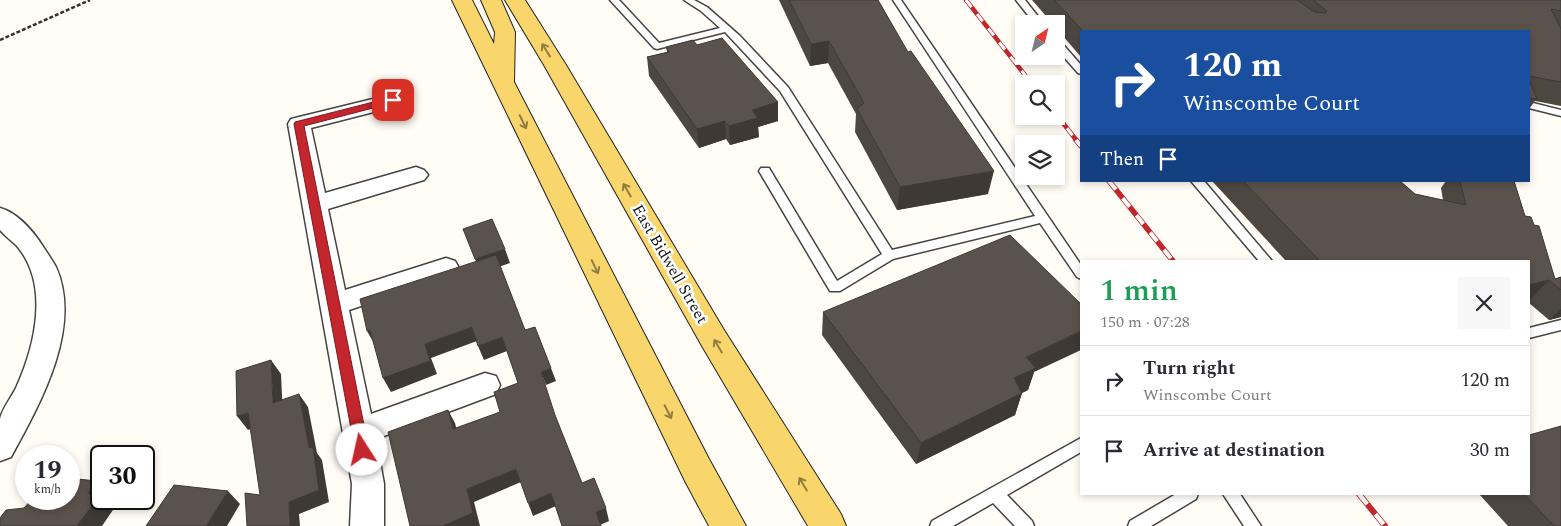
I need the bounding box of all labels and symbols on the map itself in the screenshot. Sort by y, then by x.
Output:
north arrow [1015,15,1065,65]
one-way arrow [540,43,550,57]
pin [372,79,414,121]
one-way arrow [519,114,528,129]
one-way arrow [622,184,632,198]
street label: East Bidwell Street [626,200,714,328]
one-way arrow [591,259,601,274]
one-way arrow [712,339,722,353]
one-way arrow [663,405,673,420]
position arrow [335,423,387,475]
speed limit sign: 30 [90,445,155,510]
one-way arrow [797,478,807,492]

